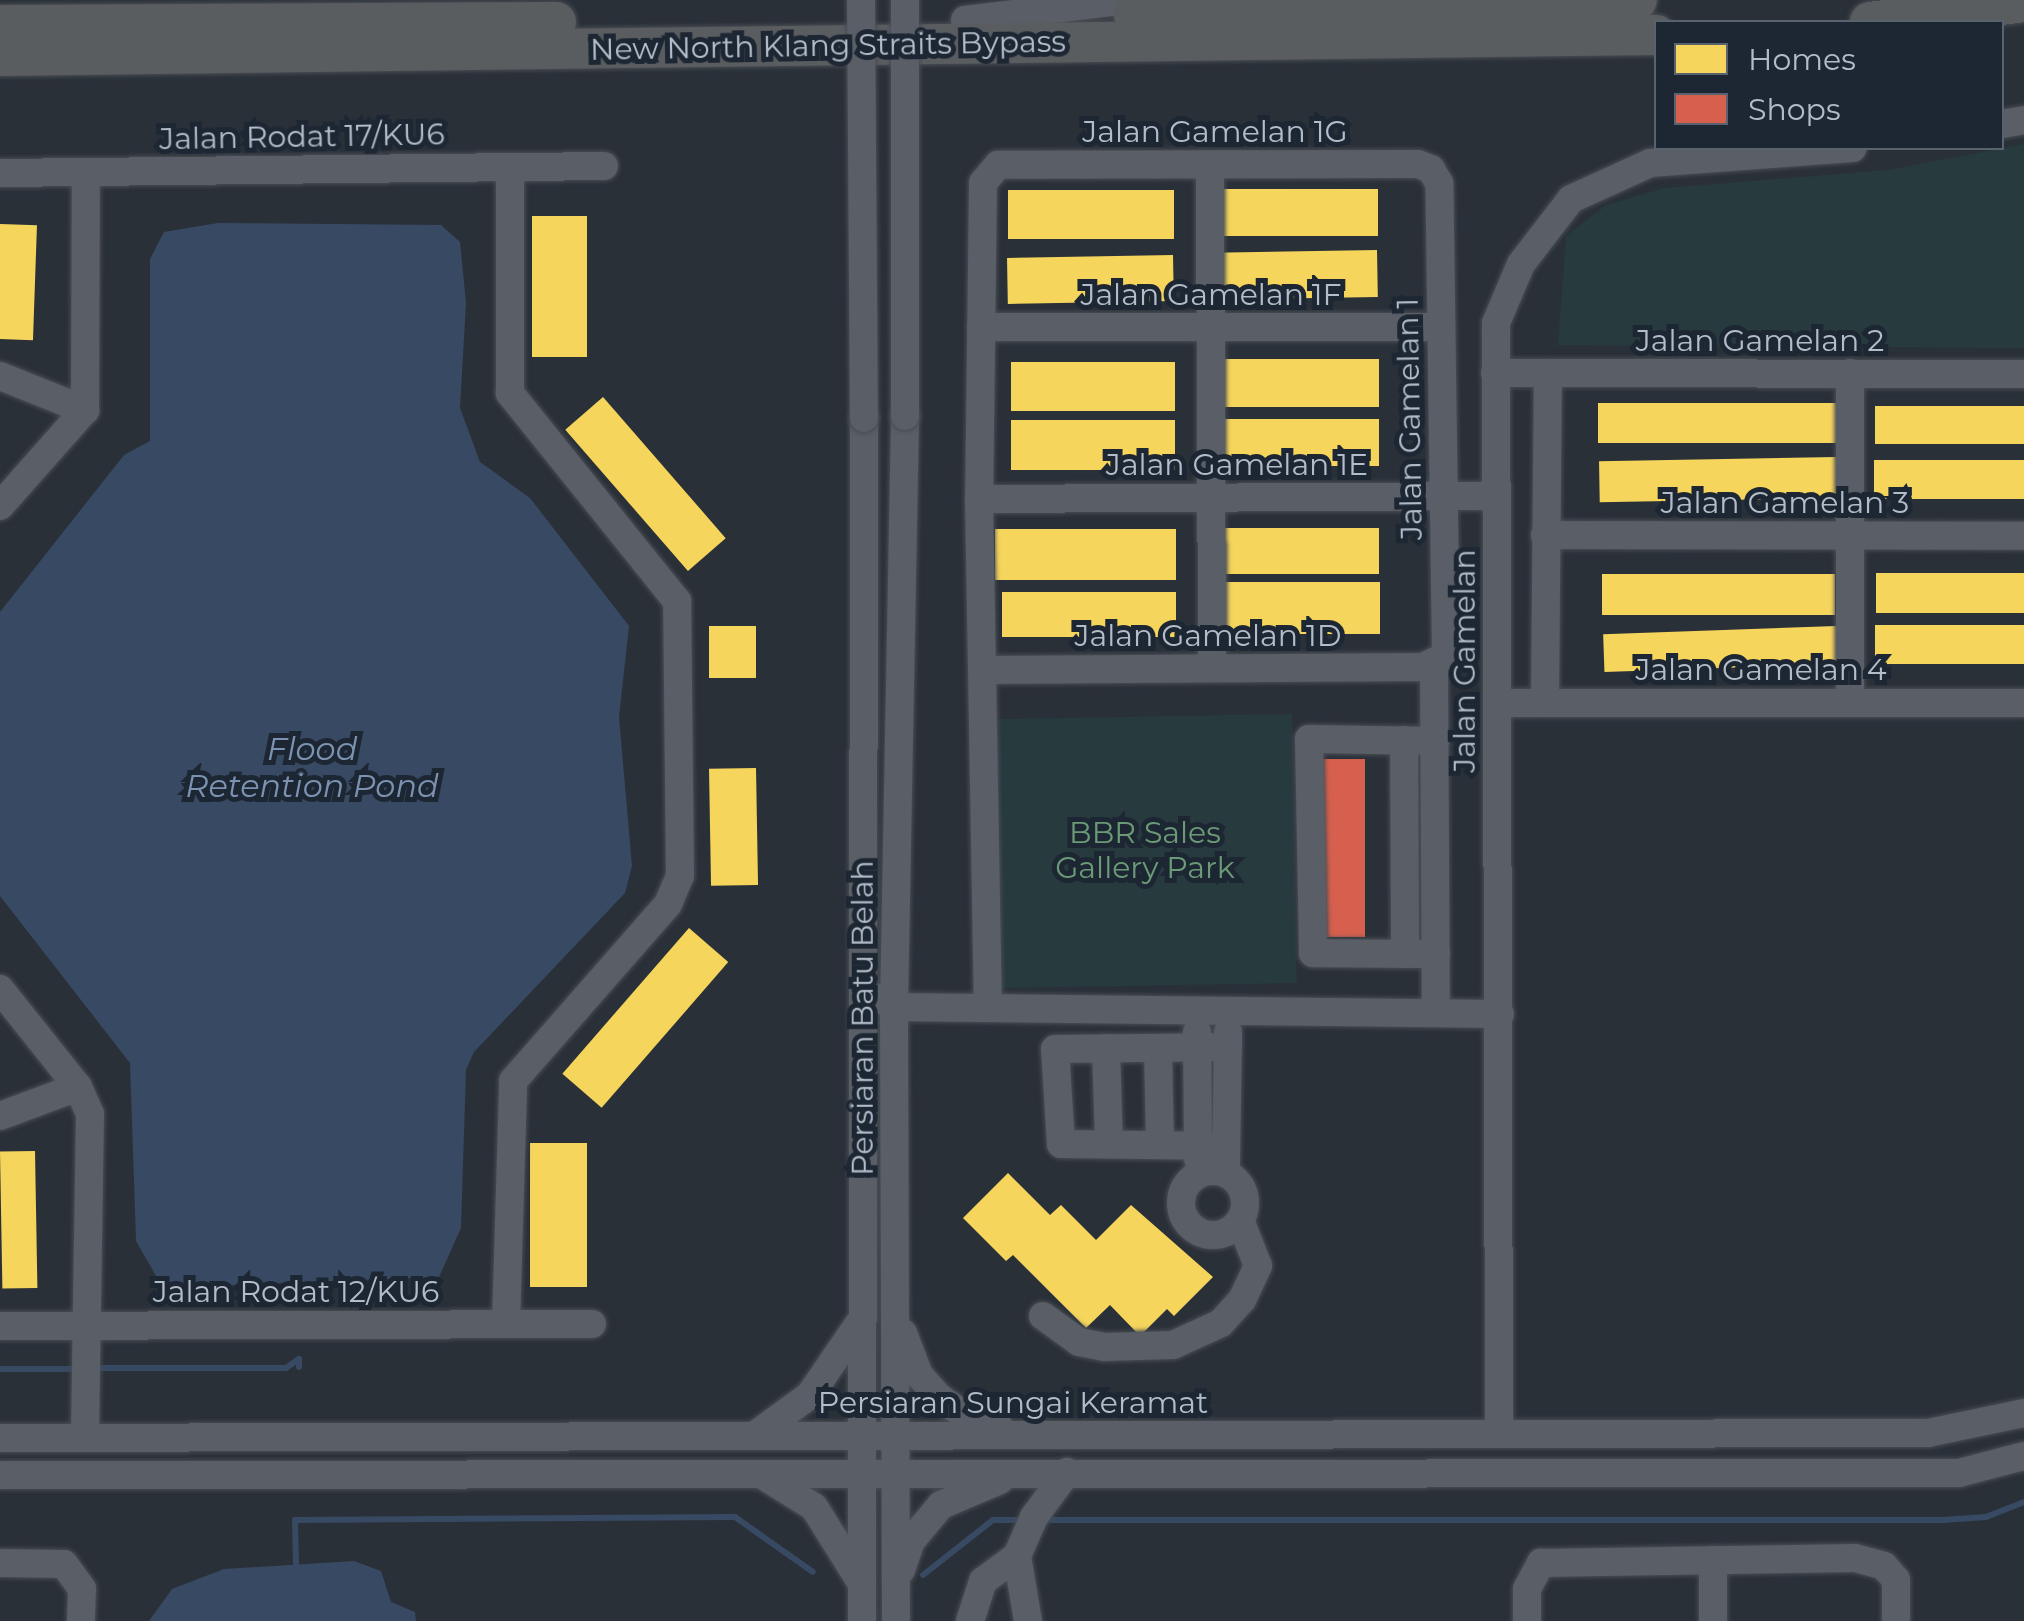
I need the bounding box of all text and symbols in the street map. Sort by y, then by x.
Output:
legend [1654,20,2004,150]
street label: New North Klang Straits Bypass [590,24,1066,68]
text: Homes [1748,41,1856,78]
text: Shops [1748,91,1841,128]
street label: Jalan Gamelan 1G [1082,114,1348,150]
street label: Jalan Rodat 17/KU6 [159,117,445,157]
street label: Jalan Gamelan 1F [1080,277,1342,313]
street label: Jalan Gamelan 1 [1390,298,1430,540]
street label: Jalan Gamelan 2 [1636,323,1884,359]
street label: Jalan Gamelan 1E [1106,447,1368,483]
street label: Jalan Gamelan 3 [1661,485,1909,521]
street label: Jalan Gamelan [1447,549,1483,773]
street label: Jalan Gamelan 1D [1075,618,1341,654]
street label: Jalan Gamelan 4 [1635,652,1887,688]
water label: Flood Retention Pond [185,731,439,806]
park label: BBR Sales Gallery Park [1055,815,1235,886]
street label: Persiaran Batu Belah [845,860,881,1176]
street label: Jalan Rodat 12/KU6 [153,1274,439,1310]
street label: Persiaran Sungai Keramat [818,1385,1208,1421]

